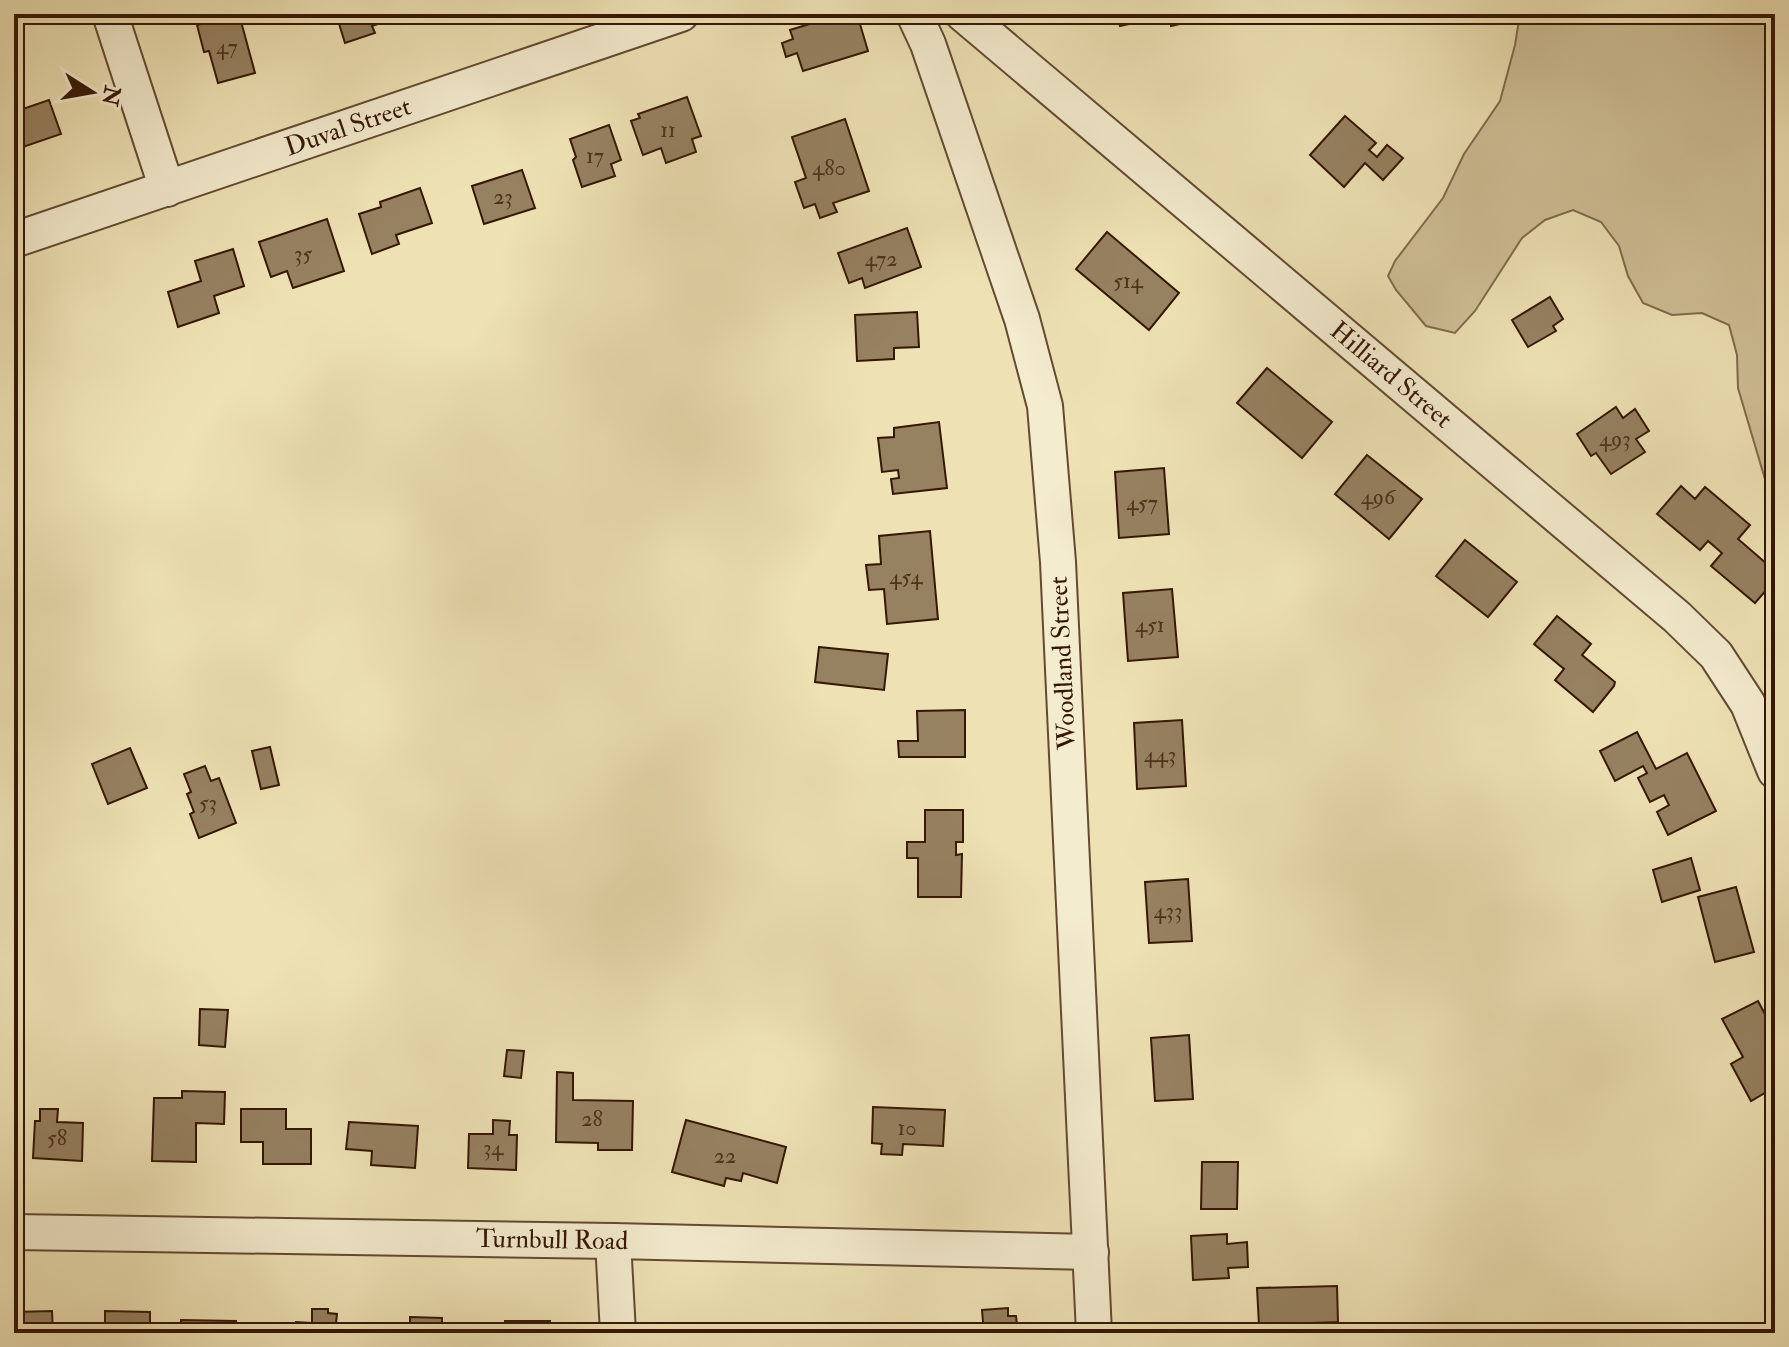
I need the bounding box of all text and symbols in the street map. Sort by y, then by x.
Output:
house number: 47 [216,33,238,61]
north arrow [52,52,132,132]
text: N [95,82,126,108]
street label: Duval Street [281,91,415,163]
house number: 11 [660,116,676,144]
house number: 17 [586,142,604,170]
house number: 480 [812,154,846,182]
house number: 23 [493,183,513,211]
house number: 35 [294,240,312,268]
house number: 472 [865,245,897,273]
house number: 514 [1113,267,1144,295]
street label: Hilliard Street [1323,315,1459,435]
house number: 493 [1599,425,1631,453]
house number: 496 [1361,483,1397,511]
house number: 457 [1126,489,1158,517]
house number: 454 [890,563,924,591]
street label: Woodland Street [1042,575,1084,752]
house number: 451 [1135,611,1165,639]
house number: 443 [1144,741,1176,769]
house number: 53 [199,789,217,817]
house number: 433 [1154,897,1182,925]
house number: 28 [581,1105,603,1133]
house number: 10 [897,1114,917,1142]
house number: 58 [47,1124,67,1152]
house number: 34 [483,1134,504,1162]
house number: 22 [714,1142,736,1170]
street label: Turnbull Road [476,1223,629,1257]

